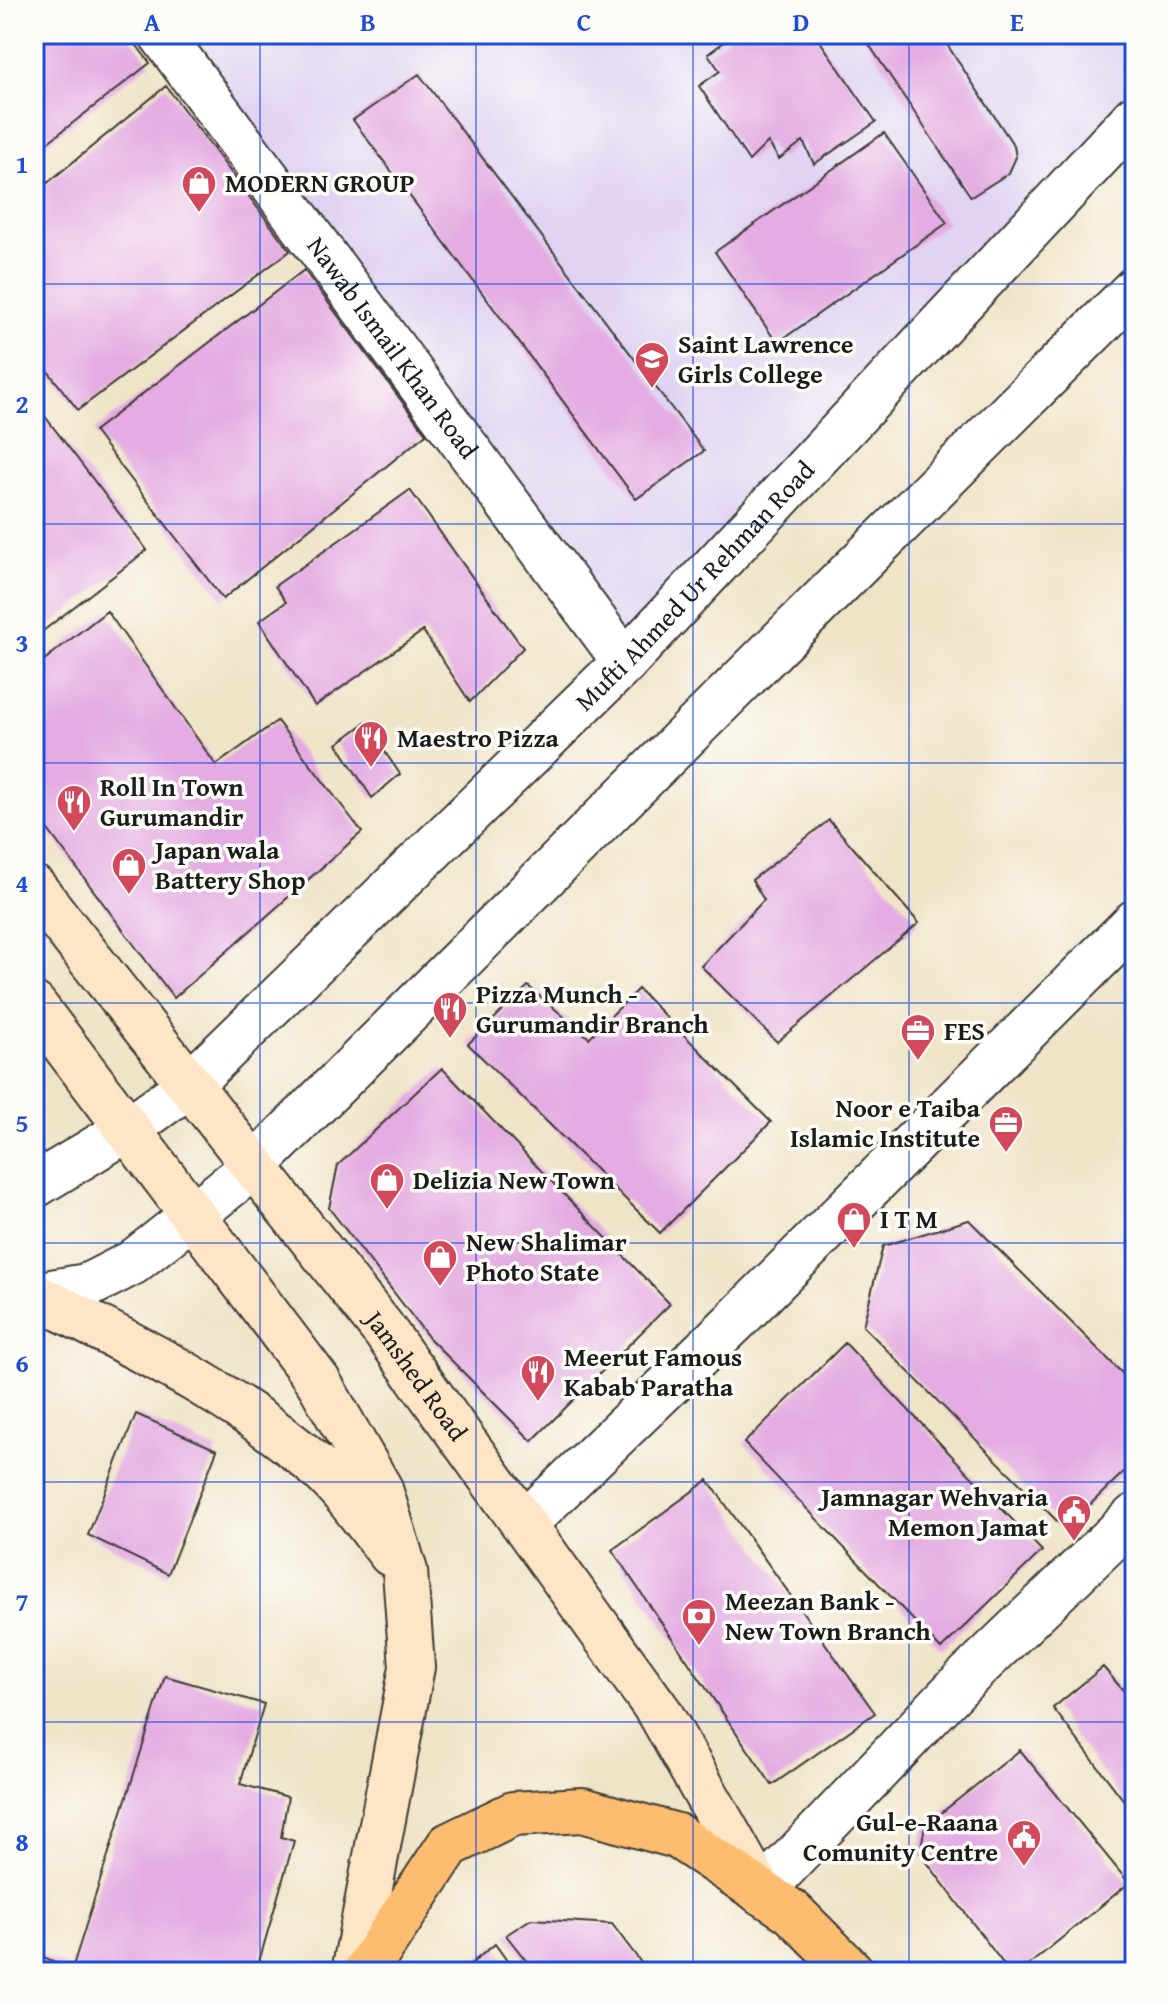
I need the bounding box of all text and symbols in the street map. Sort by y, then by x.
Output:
text: A [144,2,161,41]
text: B [360,2,376,41]
text: C [577,2,591,41]
text: D [793,2,809,41]
text: E [1010,2,1024,41]
text: 1 [15,144,29,183]
place label: MODERN GROUP [225,163,415,202]
shop icon: MODERN GROUP [180,164,218,214]
street label: Nawab Ismail Khan Road [298,228,488,467]
place label: Saint Lawrence Girls College [678,324,854,393]
school or university icon: Saint Lawrence Girls College [633,340,671,390]
text: 2 [15,384,29,423]
street label: Mufti Ahmed Ur Rehman Road [566,451,823,720]
text: 3 [15,623,29,662]
place label: Maestro Pizza [397,718,560,757]
restaurant icon: Maestro Pizza [352,719,390,769]
place label: Roll In Town Gurumandir [100,767,244,836]
restaurant icon: Roll In Town Gurumandir [55,783,93,833]
place label: Japan wala Battery Shop [151,830,306,899]
shop icon: Japan wala Battery Shop [110,846,148,896]
text: 4 [15,863,29,902]
place label: Pizza Munch - Gurumandir Branch [476,974,709,1043]
restaurant icon: Pizza Munch - Gurumandir Branch [431,990,469,1040]
place label: FES [944,1011,985,1050]
office icon: FES [899,1012,937,1062]
place label: Noor e Taiba Islamic Institute [790,1088,981,1157]
text: 5 [15,1103,29,1142]
office icon: Noor e Taiba Islamic Institute [987,1104,1025,1154]
place label: Delizia New Town [413,1160,615,1199]
shop icon: Delizia New Town [368,1161,406,1211]
place label: I T M [880,1199,938,1238]
shop icon: I T M [835,1200,873,1250]
place label: New Shalimar Photo State [466,1222,627,1291]
shop icon: New Shalimar Photo State [421,1238,459,1288]
street label: Jamshed Road [355,1299,478,1449]
place label: Meerut Famous Kabab Paratha [564,1337,742,1406]
text: 6 [15,1343,29,1382]
restaurant icon: Meerut Famous Kabab Paratha [519,1353,557,1403]
place label: Jamnagar Wehvaria Memon Jamat [817,1477,1049,1546]
public building icon: Jamnagar Wehvaria Memon Jamat [1055,1493,1093,1543]
place label: Meezan Bank - New Town Branch [725,1581,931,1650]
text: 7 [15,1582,29,1621]
bank icon: Meezan Bank - New Town Branch [680,1597,718,1647]
place label: Gul-e-Raana Comunity Centre [803,1802,999,1871]
public building icon: Gul-e-Raana Comunity Centre [1005,1818,1043,1868]
text: 8 [15,1822,29,1861]

